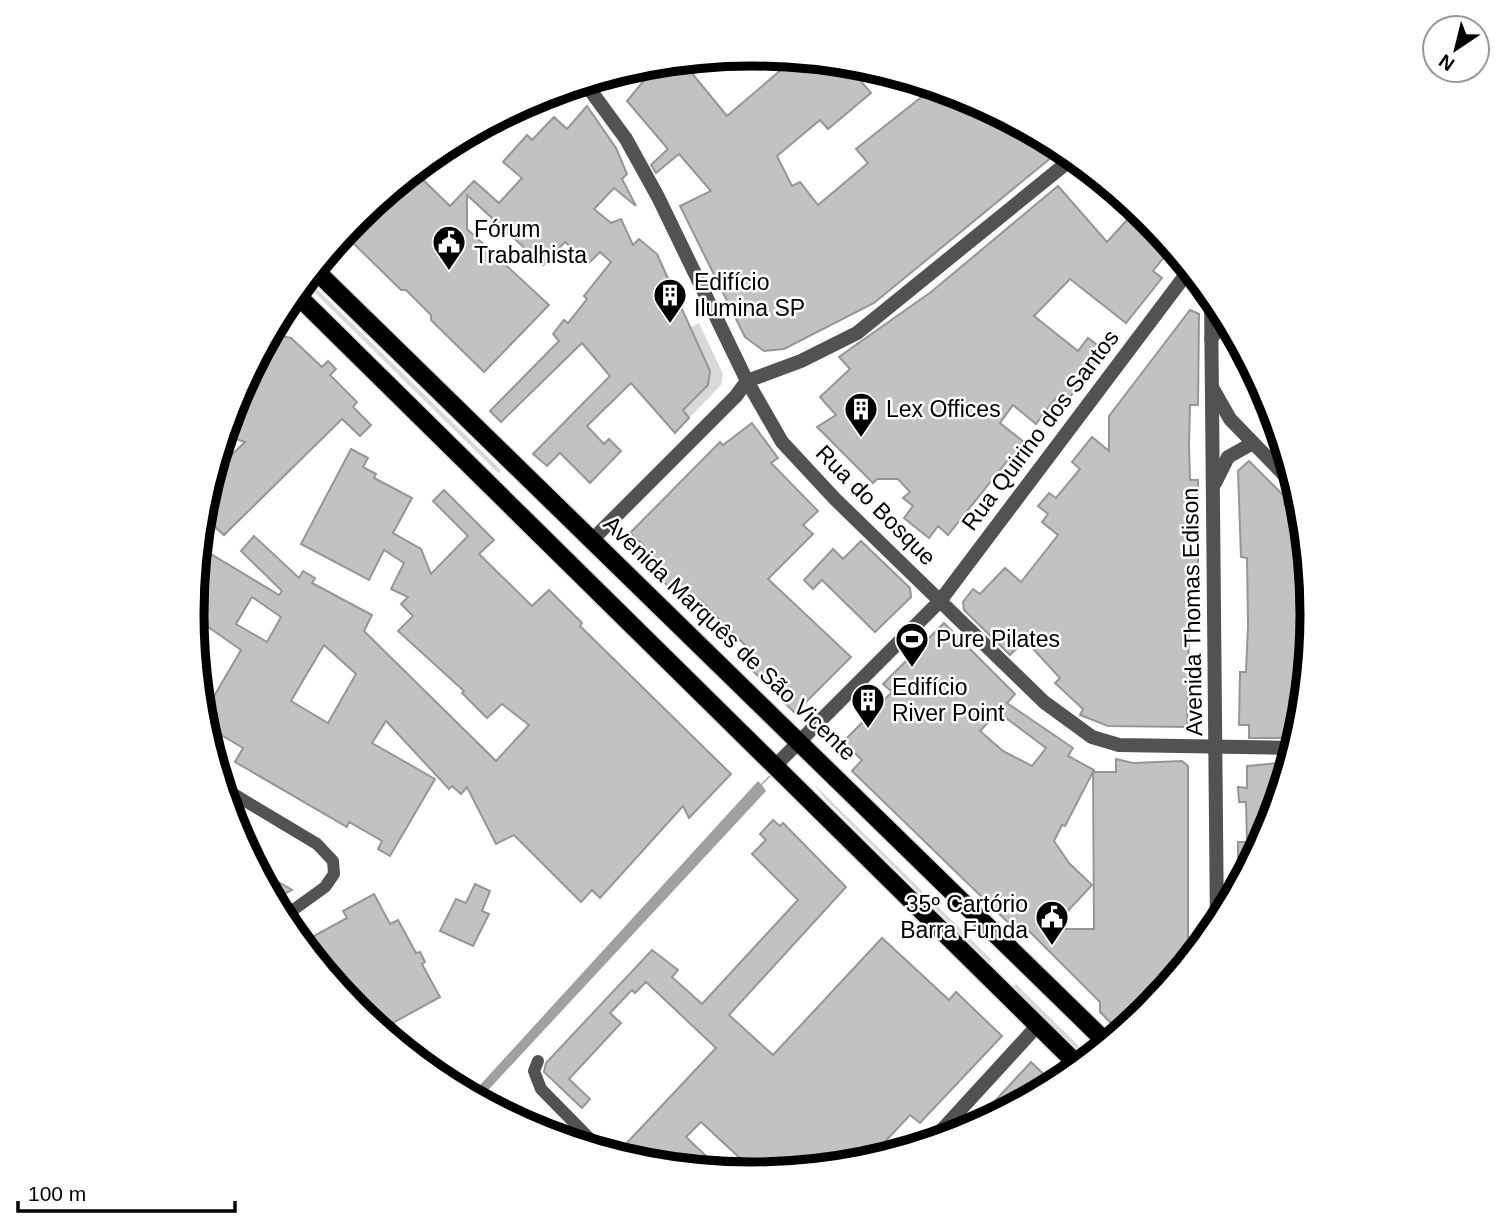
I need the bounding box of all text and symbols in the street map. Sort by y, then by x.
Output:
north arrow [1421,14,1491,84]
text: N [1435,50,1458,75]
place label: Fórum Trabalhista [474,216,587,268]
public building icon: Fórum Trabalhista [430,223,468,272]
place label: Edifício Ilumina SP [694,269,805,321]
building icon: Edifício Ilumina SP [651,276,689,325]
street label: Rua Quirino dos Santos [956,325,1124,535]
building icon: Lex Offices [842,390,880,439]
place label: Lex Offices [886,396,1001,422]
street label: Rua do Bosque [811,440,941,570]
street label: Avenida Thomas Edison [1177,488,1207,736]
street label: Avenida Marquês de São Vicente [598,510,862,766]
sports icon: Pure Pilates [893,620,931,669]
place label: Pure Pilates [936,626,1060,652]
place label: Edifício River Point [892,674,1005,726]
building icon: Edifício River Point [849,681,887,730]
place label: 35º Cartório Barra Funda [900,891,1028,943]
public building icon: 35º Cartório Barra Funda [1033,898,1071,947]
scale bar [18,1170,234,1214]
text: 100 m [28,1182,86,1205]

